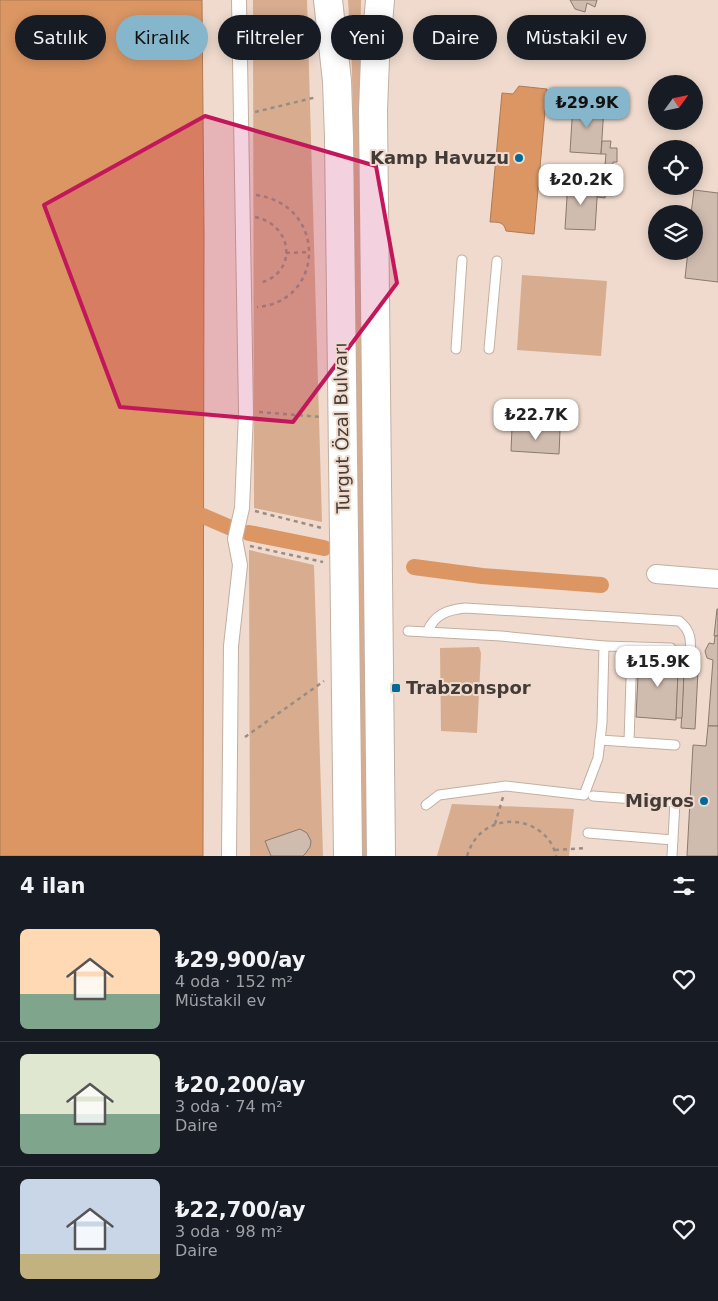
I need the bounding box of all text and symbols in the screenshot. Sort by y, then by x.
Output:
chip: Satılık [15,15,106,60]
chip: Kiralık [116,15,208,60]
chip: Filtreler [218,15,321,60]
chip: Yeni [331,15,403,60]
chip: Daire [413,15,497,60]
chip: Müstakil ev [507,15,646,60]
north arrow [648,75,702,130]
map controls [648,75,703,260]
pin: ₺29.9K [546,86,628,129]
text: ₺29.9K [555,93,619,112]
button: locate [648,140,703,195]
place label: Kamp Havuzu [370,147,509,168]
marker: Kamp Havuzu [513,152,525,164]
pin: ₺20.2K [540,164,622,206]
text: ₺20.2K [549,170,613,189]
button: layers [648,205,703,260]
street label: Turgut Özal Bulvarı [330,343,354,514]
pin: ₺22.7K [495,398,577,441]
text: ₺22.7K [504,405,568,424]
pin: ₺15.9K [617,646,699,688]
text: ₺15.9K [626,652,690,671]
place label: Trabzonspor [406,677,531,698]
marker: Trabzonspor [390,682,402,694]
place label: Migros [625,790,694,811]
marker: Migros [698,795,710,807]
icon: filters [670,872,698,900]
text: 4 ilan [20,874,85,898]
text: ₺29,900/ay [175,948,306,972]
icon: home [60,949,120,1009]
icon: heart [670,965,698,993]
text: 4 oda · 152 m² [175,972,293,991]
text: Müstakil ev [175,991,266,1010]
text: ₺20,200/ay [175,1073,306,1097]
icon: home [60,1074,120,1134]
icon: heart [670,1090,698,1118]
text: 3 oda · 74 m² [175,1097,283,1116]
text: Daire [175,1116,218,1135]
text: ₺22,700/ay [175,1198,306,1222]
icon: home [60,1199,120,1259]
icon: heart [670,1215,698,1243]
text: 3 oda · 98 m² [175,1222,283,1241]
text: Daire [175,1241,218,1260]

